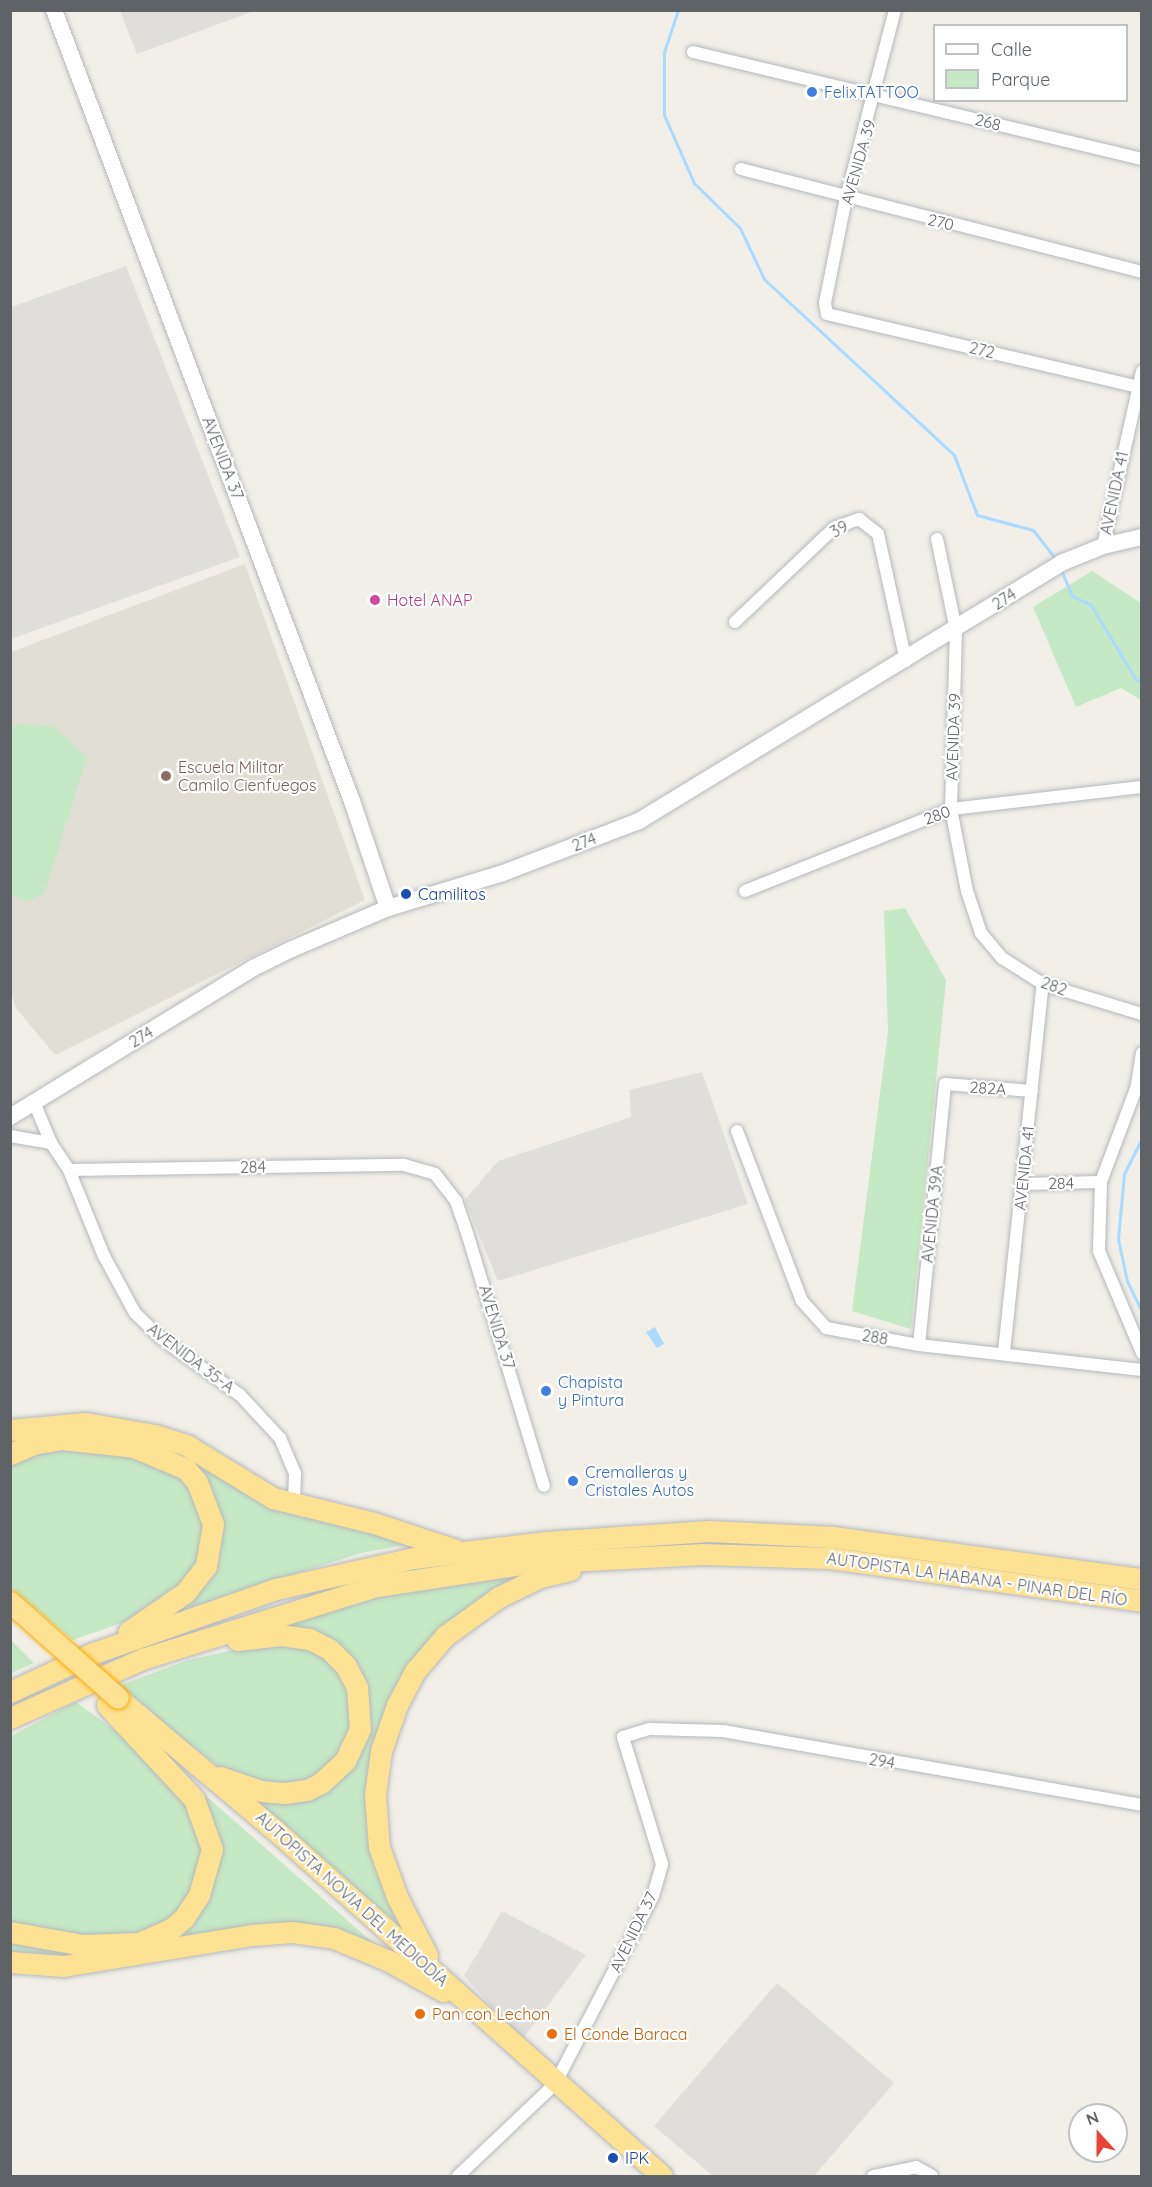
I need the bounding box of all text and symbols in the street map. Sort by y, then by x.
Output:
legend [933,24,1128,102]
text: Calle [991,38,1032,61]
text: Parque [991,68,1050,91]
place label: FelixTATTOO [824,82,919,102]
marker: FelixTATTOO [805,85,819,99]
street label: 268 [973,110,1003,134]
street label: AVENIDA 39 [837,117,879,207]
street label: 270 [926,210,956,234]
street label: 272 [967,338,997,362]
street label: AVENIDA 37 [198,414,248,502]
street label: AVENIDA 41 [1096,450,1132,536]
street label: 39 [827,516,851,542]
street label: 274 [988,584,1020,614]
place label: Hotel ANAP [387,590,473,610]
marker: Hotel ANAP [368,593,382,607]
street label: AVENIDA 39 [942,693,964,781]
place label: Escuela Militar Camilo Cienfuegos [178,757,317,795]
marker: Escuela Militar Camilo Cienfuegos [159,769,173,783]
street label: 280 [921,801,953,829]
street label: 274 [569,829,599,855]
place label: Camilitos [418,884,486,904]
marker: Camilitos [399,887,413,901]
street label: 282 [1038,972,1070,1000]
street label: 274 [126,1022,156,1052]
street label: 282A [969,1077,1007,1099]
street label: AVENIDA 41 [1010,1125,1038,1211]
street label: 284 [240,1157,266,1177]
street label: AVENIDA 39A [917,1164,947,1264]
street label: 284 [1048,1173,1074,1193]
street label: AVENIDA 37 [475,1283,519,1371]
street label: AVENIDA 35-A [144,1319,238,1397]
street label: 288 [860,1325,890,1349]
place label: Chapista y Pintura [558,1372,624,1410]
marker: Chapista y Pintura [539,1384,553,1398]
place label: Cremalleras y Cristales Autos [585,1462,694,1500]
marker: Cremalleras y Cristales Autos [566,1474,580,1488]
street label: AUTOPISTA LA HABANA - PINAR DEL RÍO [826,1548,1128,1610]
street label: 294 [867,1749,897,1773]
street label: AUTOPISTA NOVIA DEL MEDIODÍA [252,1808,452,1990]
street label: AVENIDA 37 [605,1889,661,1975]
place label: Pan con Lechon [432,2004,550,2024]
marker: Pan con Lechon [413,2007,427,2021]
place label: El Conde Baraca [564,2024,687,2044]
marker: El Conde Baraca [545,2027,559,2041]
north arrow [1068,2103,1128,2163]
text: N [1083,2107,1101,2130]
place label: IPK [625,2148,649,2168]
marker: IPK [606,2151,620,2165]

